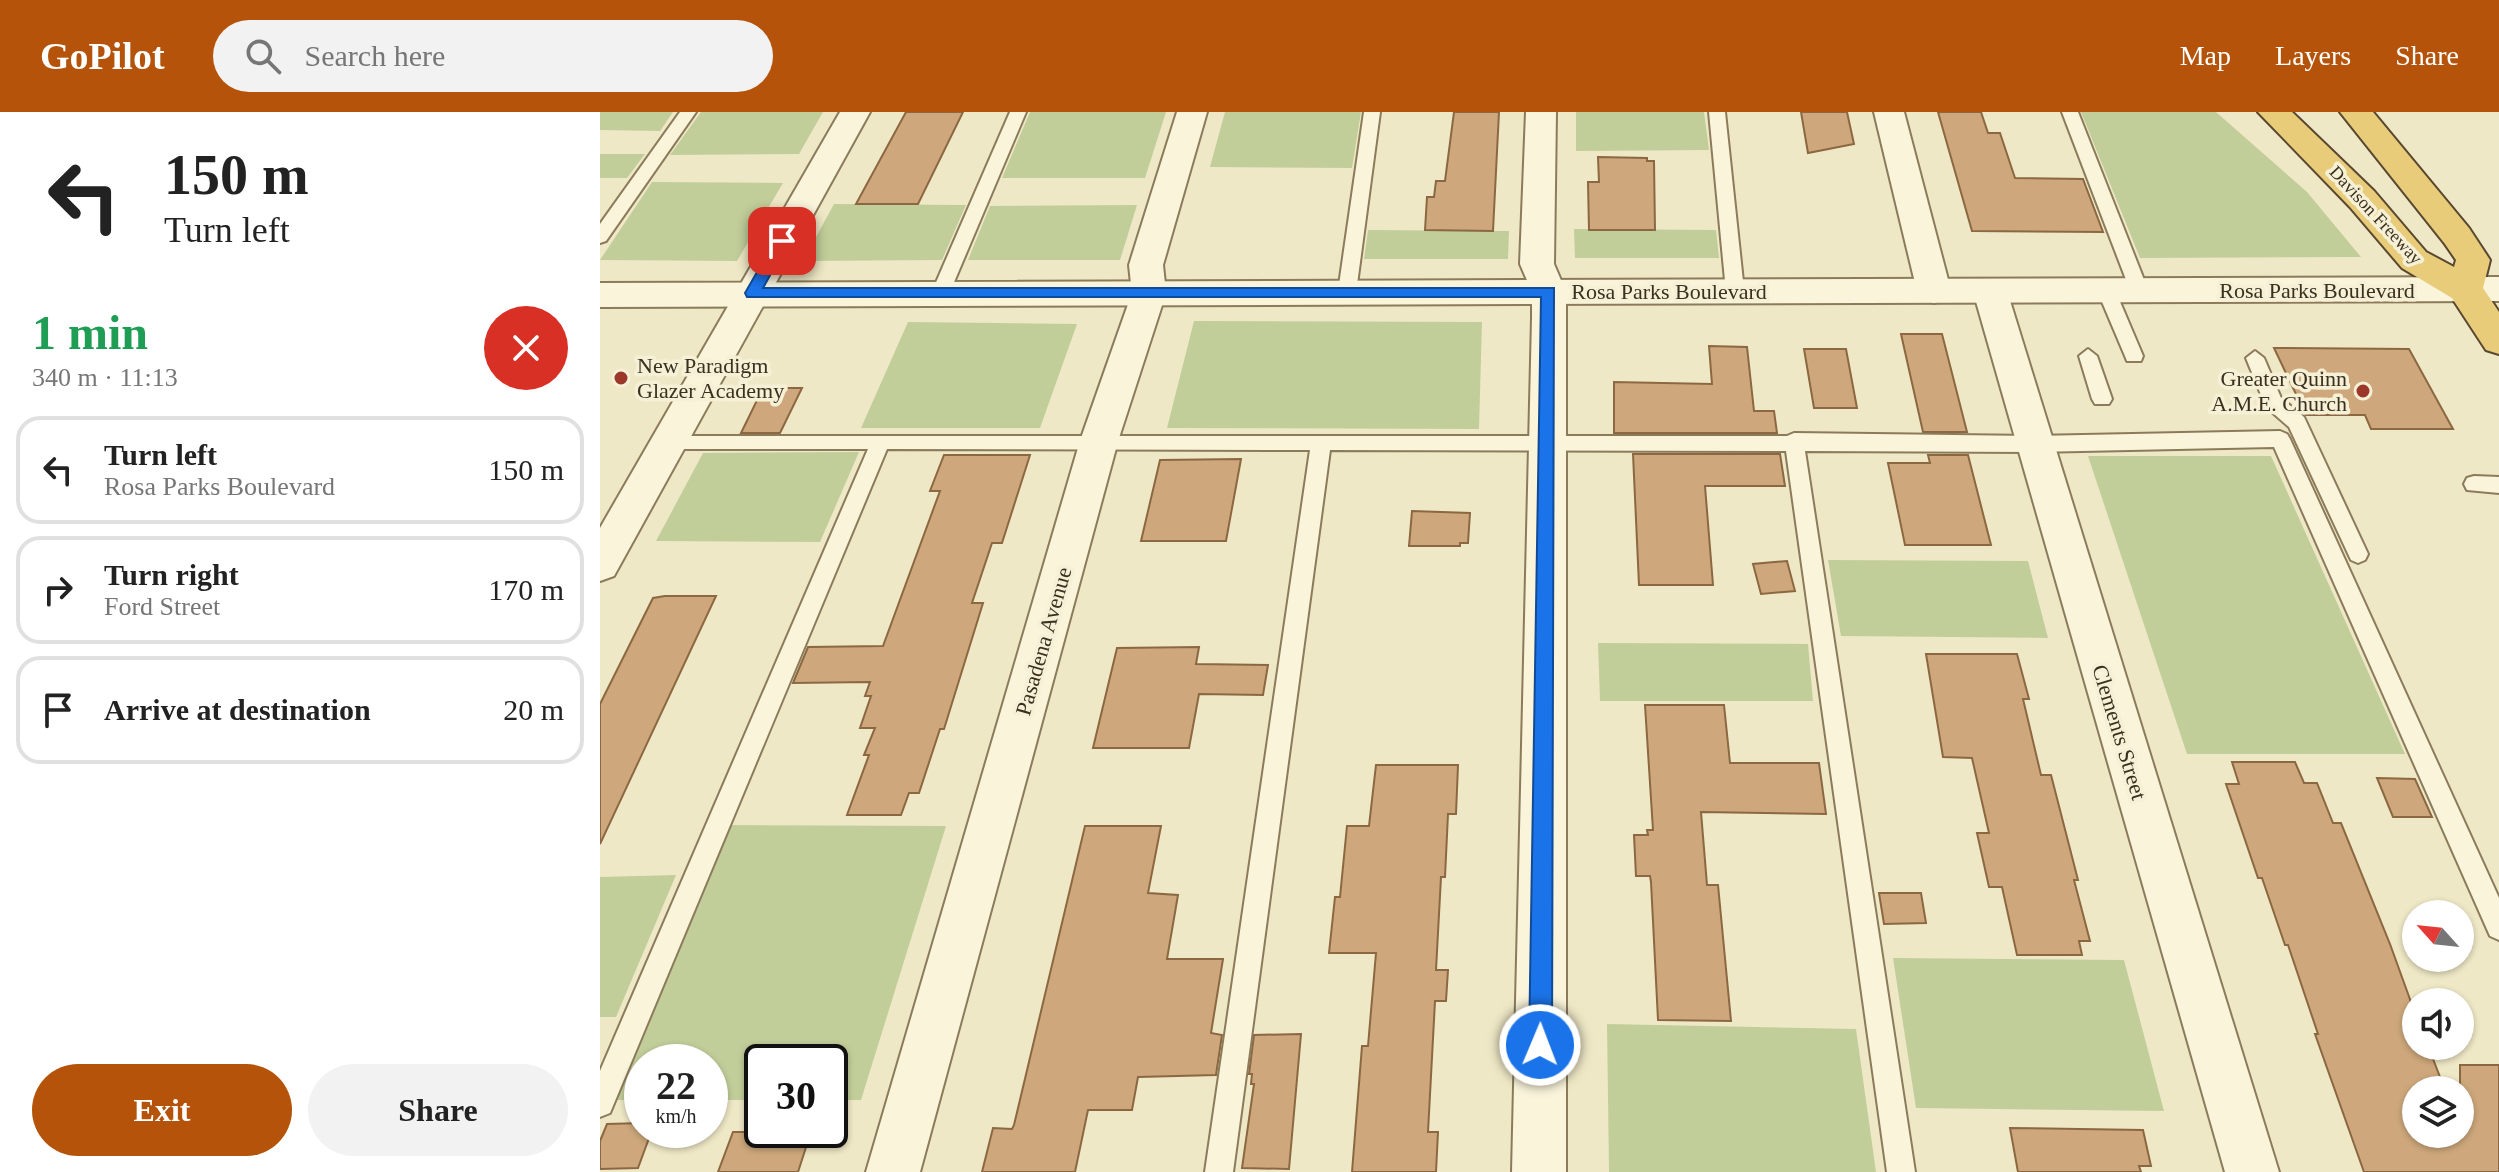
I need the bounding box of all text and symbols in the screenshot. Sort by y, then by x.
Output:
search box [213,20,773,92]
icon: search [241,34,285,78]
text: GoPilot [40,35,165,77]
text: Search here [305,39,445,72]
text: Map [2180,40,2231,71]
text: Layers [2275,40,2351,71]
text: Share [2395,40,2459,71]
icon: left [32,144,136,248]
text: 150 m [164,144,309,206]
street label: Davison Freeway [2326,162,2426,268]
pin [748,207,816,275]
text: Turn left [164,210,290,250]
icon: arrive [760,219,804,263]
street label: Rosa Parks Boulevard [2219,278,2415,303]
street label: Rosa Parks Boulevard [1571,279,1767,304]
text: 1 min [32,306,148,359]
button: close [484,306,568,390]
place label: New Paradigm Glazer Academy [637,353,784,403]
text: 340 m · 11:13 [32,363,178,392]
place label: Greater Quinn A.M.E. Church [2211,366,2347,416]
marker: New Paradigm Glazer Academy [612,369,630,387]
marker: Greater Quinn A.M.E. Church [2354,382,2372,400]
text: Turn left [104,438,217,471]
icon: left [36,448,80,492]
text: 150 m [488,453,564,486]
text: Rosa Parks Boulevard [104,472,335,501]
text: Turn right [104,558,239,591]
street label: Pasadena Avenue [1010,564,1077,718]
icon: right [36,568,80,612]
text: 170 m [488,573,564,606]
text: Ford Street [104,592,220,621]
street label: Clements Street [2087,662,2152,803]
icon: arrive [36,688,80,732]
text: Arrive at destination [104,693,371,726]
text: 20 m [503,693,564,726]
north arrow [2402,900,2474,972]
map controls [2402,900,2474,1148]
button: sound [2402,988,2474,1060]
position arrow [1498,1003,1582,1087]
speed limit sign: 30 [744,1044,848,1148]
text: 22 [656,1063,696,1108]
button: Exit [32,1064,292,1156]
button: Share [308,1064,568,1156]
button: layers [2402,1076,2474,1148]
text: km/h [655,1105,697,1127]

